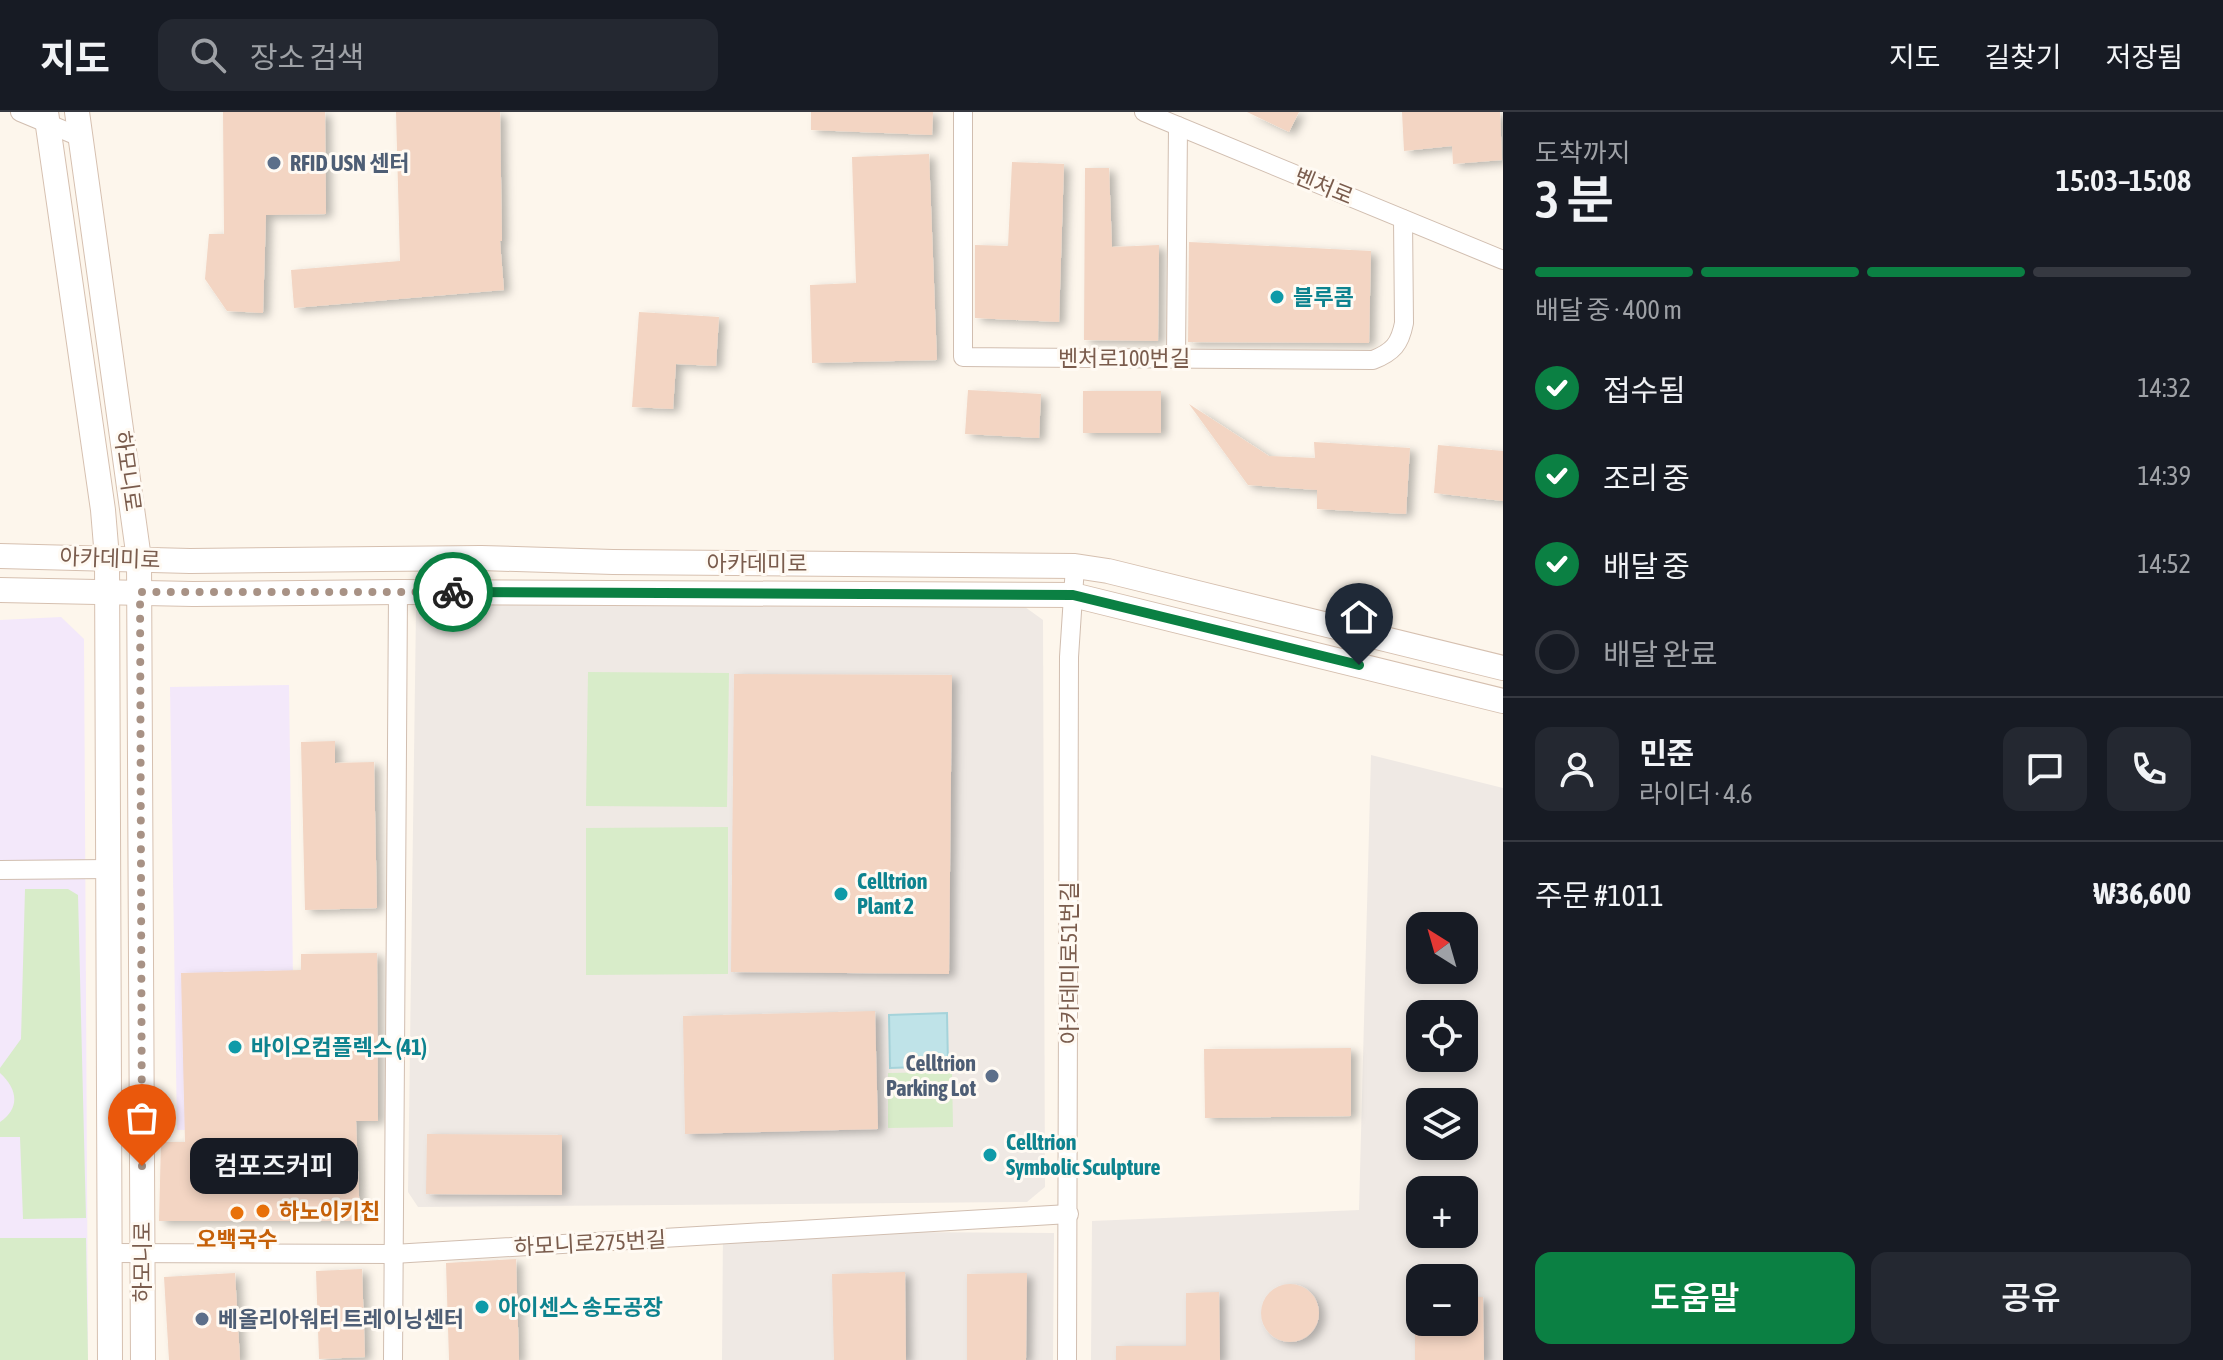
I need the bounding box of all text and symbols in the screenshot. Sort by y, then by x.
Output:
search box [158,19,718,91]
icon: search [186,33,230,77]
text: 지도 [40,37,110,80]
text: 장소 검색 [250,40,364,74]
text: 지도 [1889,41,1940,73]
text: 길찾기 [1984,41,2062,73]
text: 저장됨 [2106,41,2183,73]
text: 도착까지 [1535,138,1631,168]
place label: RFID USN 센터 [290,150,410,176]
marker: RFID USN 센터 [265,154,283,172]
street label: 벤처로 [1291,163,1357,209]
text: 15:03–15:08 [2056,163,2191,197]
text: 3 분 [1535,169,1614,229]
place label: 블루콤 [1293,284,1354,310]
marker: 블루콤 [1268,288,1286,306]
text: 배달 중 · 400 m [1535,295,1682,325]
street label: 벤처로100번길 [1058,345,1190,371]
icon: check [1535,366,1579,410]
text: 접수됨 [1603,373,1686,407]
text: 14:32 [2137,373,2191,403]
street label: 하모니로 [109,429,147,513]
icon: check [1535,454,1579,498]
text: 조리 중 [1603,461,1690,495]
text: 14:39 [2137,461,2191,491]
icon: check [1535,542,1579,586]
street label: 아카데미로 [59,543,161,573]
text: 배달 중 [1603,549,1690,583]
text: 14:52 [2137,549,2191,579]
street label: 아카데미로 [706,550,808,576]
courier [413,552,493,632]
icon: bike [431,570,475,614]
pin [1325,583,1393,665]
icon: home [1337,595,1381,639]
text: 배달 완료 [1603,637,1718,671]
button: person [1535,727,1619,811]
button: chat [2003,727,2087,811]
button: phone [2107,727,2191,811]
text: 민준 [1639,736,1694,770]
text: 라이더 · 4.6 [1639,779,1753,809]
place label: Celltrion Plant 2 [857,868,927,919]
text: ₩36,600 [2093,876,2191,910]
text: 주문 #1011 [1535,878,1664,912]
street label: 아카데미로51번길 [1056,882,1082,1044]
marker: Celltrion Plant 2 [832,885,850,903]
north arrow [1406,912,1478,984]
map controls [1406,912,1478,1336]
button: locate [1406,1000,1478,1072]
place label: 바이오컴플렉스 (41) [251,1034,427,1060]
marker: 바이오컴플렉스 (41) [226,1038,244,1056]
place label: Celltrion Parking Lot [886,1050,977,1101]
marker: Celltrion Parking Lot [983,1067,1001,1085]
pin [108,1084,176,1166]
button: layers [1406,1088,1478,1160]
icon: bag [120,1096,164,1140]
place label: Celltrion Symbolic Sculpture [1006,1129,1160,1180]
callout: 컴포즈커피 [190,1138,358,1194]
marker: Celltrion Symbolic Sculpture [981,1146,999,1164]
text: 컴포즈커피 [214,1151,334,1181]
button: + [1406,1176,1478,1248]
place label: 하노이키친 [279,1198,380,1224]
marker: 하노이키친 [254,1202,272,1220]
marker: 오백국수 [228,1204,246,1222]
street label: 하모니로 [129,1222,155,1302]
place label: 오백국수 [197,1226,277,1252]
street label: 하모니로275번길 [513,1226,667,1260]
button: 도움말 [1535,1252,1855,1344]
button: 공유 [1871,1252,2191,1344]
button: − [1406,1264,1478,1336]
place label: 아이센스 송도공장 [498,1294,663,1320]
marker: 아이센스 송도공장 [473,1298,491,1316]
place label: 베올리아워터 트레이닝센터 [218,1306,464,1332]
marker: 베올리아워터 트레이닝센터 [193,1310,211,1328]

